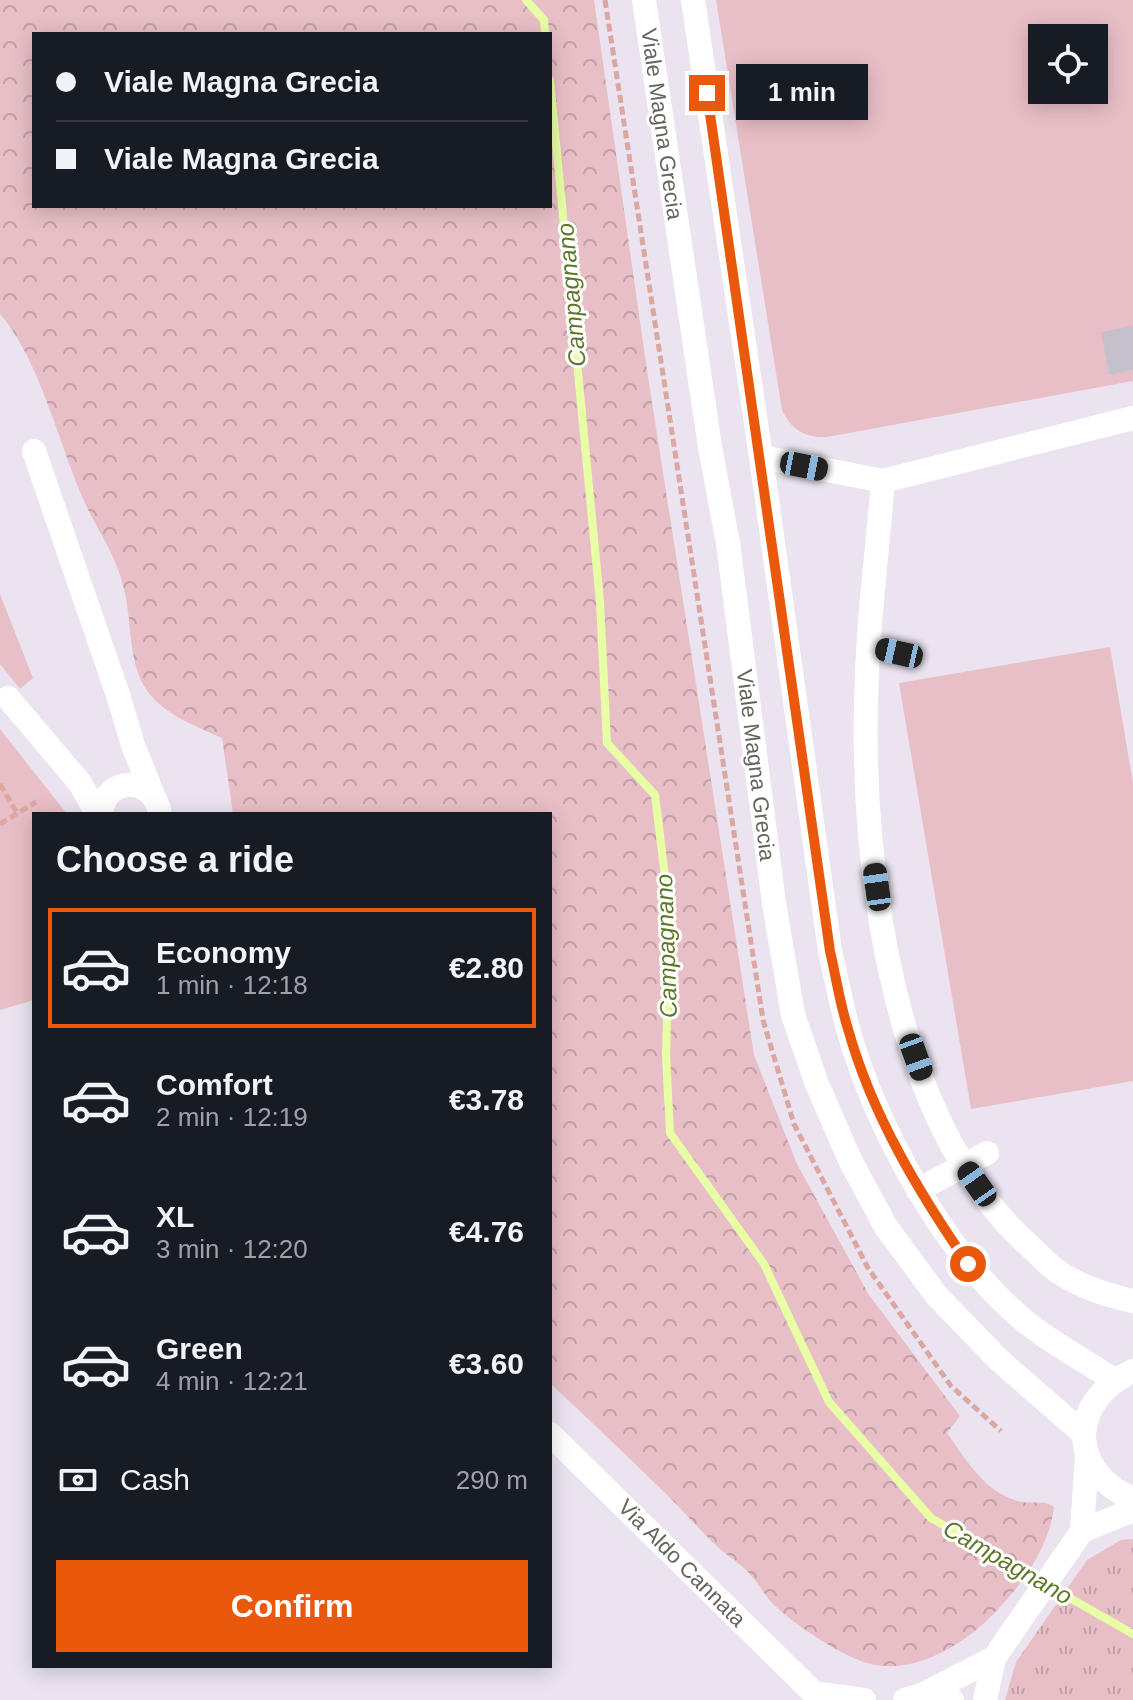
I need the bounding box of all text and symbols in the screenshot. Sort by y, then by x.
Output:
map controls [1028,24,1108,104]
button: locate [1028,24,1108,104]
street label: Viale Magna Grecia [636,27,688,222]
text: Viale Magna Grecia [104,65,379,98]
callout: 1 min [735,65,867,121]
route end [689,75,725,111]
text: 1 min [768,77,836,107]
text: Viale Magna Grecia [104,142,379,175]
water label: Campagnano [551,222,591,368]
car [778,450,830,482]
car [873,636,925,670]
street label: Viale Magna Grecia [732,668,780,863]
text: Choose a ride [56,839,294,880]
car [862,862,892,912]
water label: Campagnano [650,874,682,1018]
icon: car [60,932,132,1004]
text: Economy [156,936,291,969]
text: €2.80 [449,951,524,984]
text: 1 min · 12:18 [156,970,308,1000]
car [897,1030,935,1084]
icon: car [60,1064,132,1136]
text: Comfort [156,1068,273,1101]
text: €3.78 [449,1083,524,1116]
text: 2 min · 12:19 [156,1102,308,1132]
car [953,1157,1001,1211]
icon: car [60,1196,132,1268]
text: XL [156,1200,194,1233]
text: €4.76 [449,1215,524,1248]
text: 3 min · 12:20 [156,1234,308,1264]
route start [950,1246,986,1282]
icon: car [60,1328,132,1400]
text: Green [156,1332,243,1365]
text: €3.60 [449,1347,524,1380]
text: 4 min · 12:21 [156,1366,308,1396]
icon: cash [56,1458,100,1502]
text: Cash [120,1463,190,1496]
text: 290 m [456,1465,528,1495]
street label: Via Aldo Cannata [613,1494,751,1632]
water label: Campagnano [939,1514,1077,1610]
button: Confirm [56,1560,528,1652]

